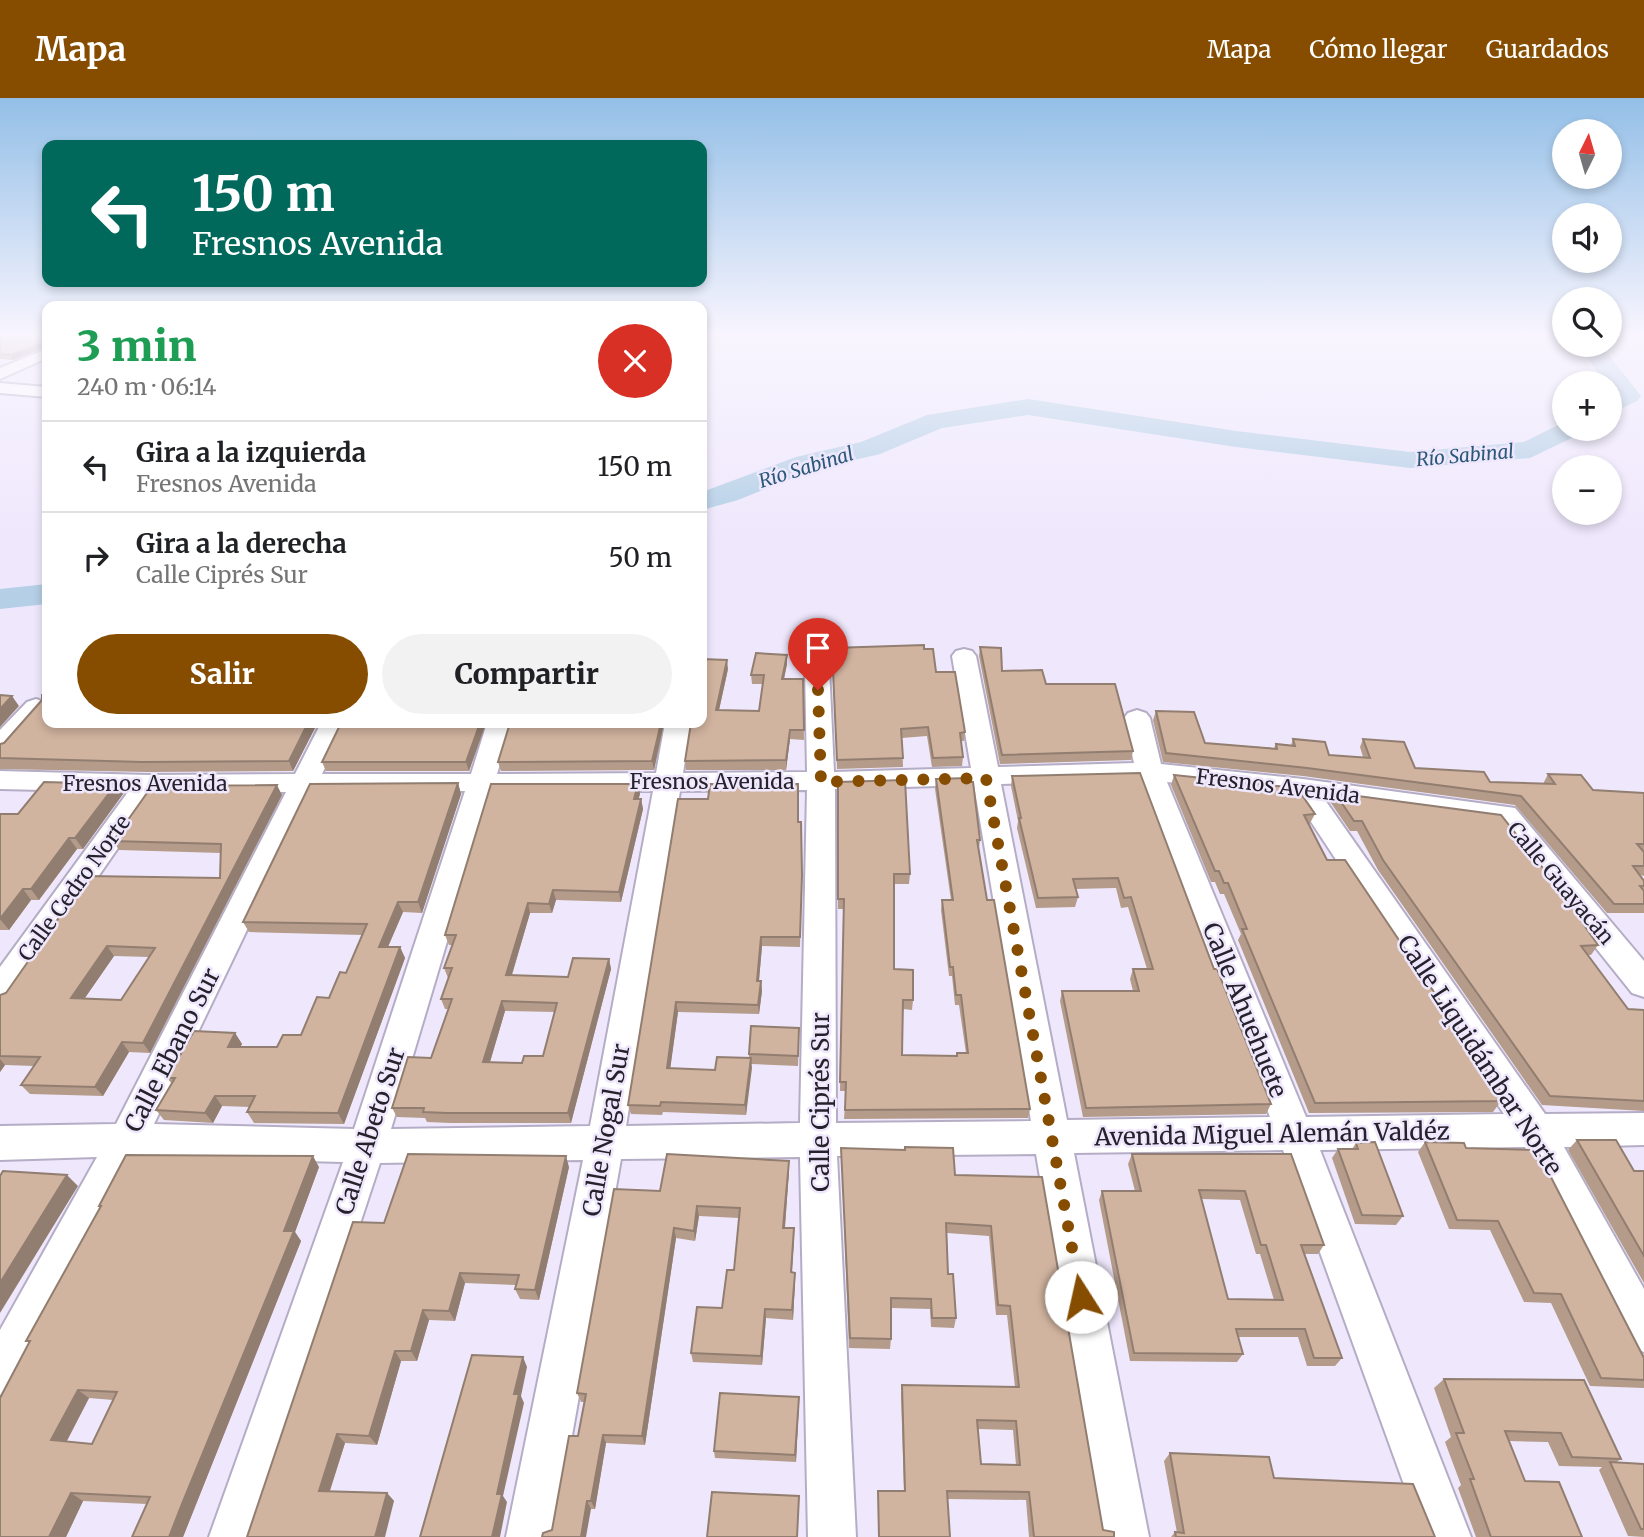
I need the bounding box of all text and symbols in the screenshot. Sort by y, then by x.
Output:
text: Mapa [35,29,126,70]
text: Mapa [1207,34,1271,65]
text: Cómo llegar [1309,34,1448,65]
text: Guardados [1486,34,1609,65]
north arrow [1552,119,1622,189]
map controls [1552,119,1622,525]
text: 150 m [192,163,335,224]
icon: left [77,168,168,259]
button: sound [1552,203,1622,273]
text: Fresnos Avenida [192,224,443,264]
button: search [1552,287,1622,357]
text: 3 min [77,320,197,372]
button: close [598,324,672,398]
button: + [1552,371,1622,441]
text: 240 m · 06:14 [77,372,217,401]
text: Gira a la izquierda [136,436,366,469]
water label: Río Sabinal [1415,439,1515,471]
water label: Río Sabinal [756,441,856,493]
icon: left [77,448,115,486]
text: 150 m [598,450,672,483]
button: − [1552,455,1622,525]
text: Fresnos Avenida [136,469,317,498]
text: Gira a la derecha [136,527,347,560]
icon: right [77,539,115,577]
text: 50 m [608,541,672,574]
text: Calle Ciprés Sur [136,560,308,589]
pin [788,618,848,690]
icon: arrive [799,629,837,667]
button: Salir [77,634,368,714]
button: Compartir [382,634,672,714]
street label: Fresnos Avenida [1195,763,1361,809]
street label: Fresnos Avenida [630,768,794,795]
street label: Fresnos Avenida [63,770,227,797]
street label: Calle Cedro Norte [12,810,136,966]
street label: Calle Guayacán [1502,816,1620,950]
street label: Calle Ahuehuete [1196,918,1294,1102]
street label: Calle Liquidámbar Norte [1391,929,1569,1181]
street label: Calle Ebano Sur [117,963,227,1137]
street label: Calle Ciprés Sur [805,1012,836,1192]
street label: Calle Nogal Sur [576,1041,636,1219]
street label: Calle Abeto Sur [328,1043,412,1219]
street label: Avenida Miguel Alemán Valdéz [1093,1115,1450,1153]
position arrow [1044,1260,1118,1334]

